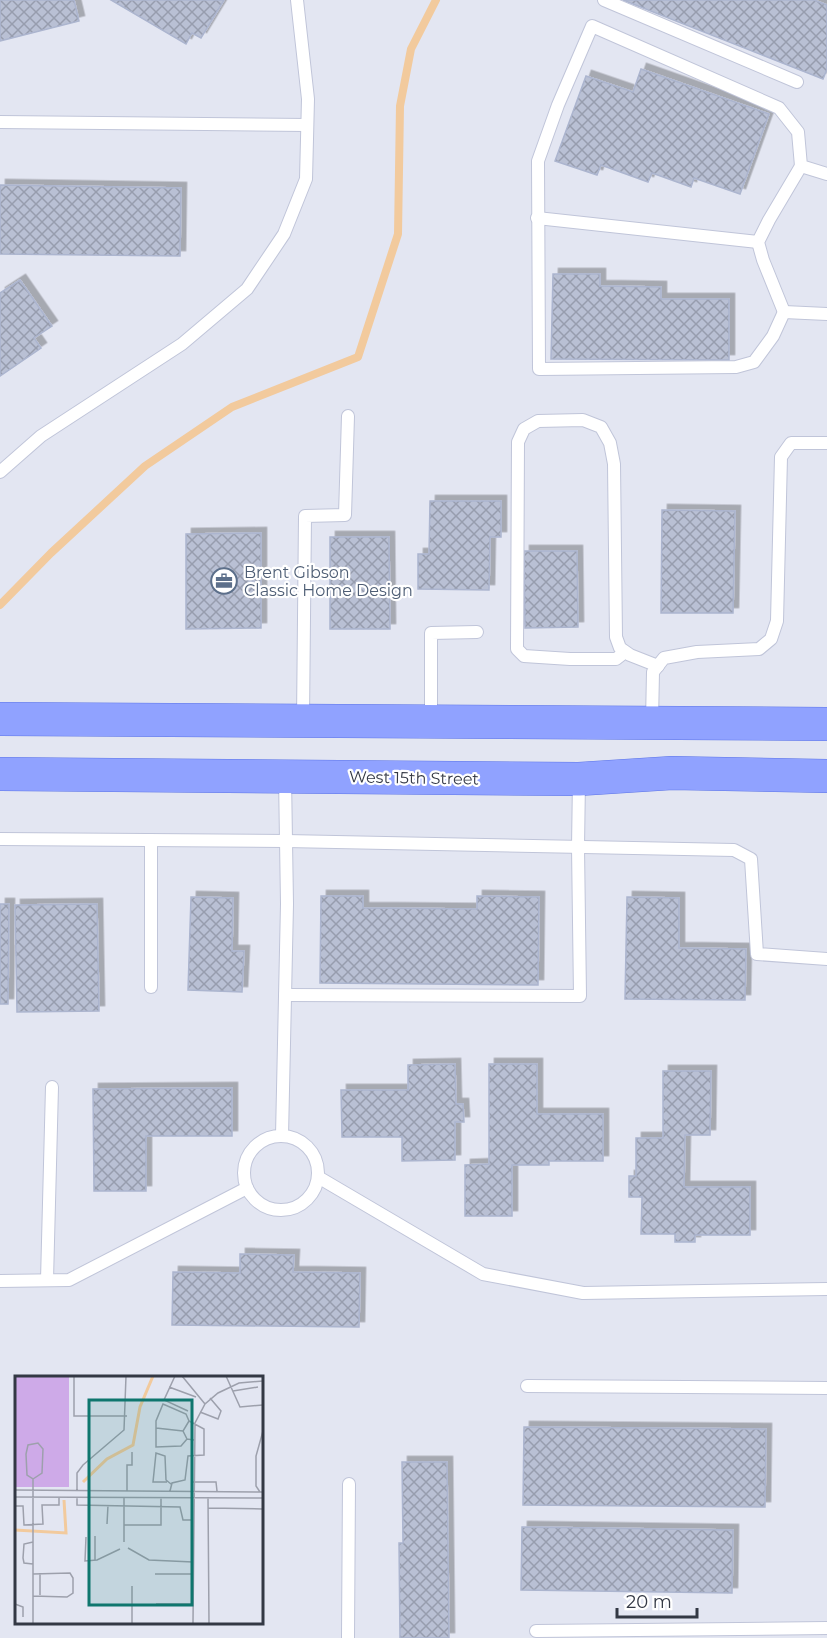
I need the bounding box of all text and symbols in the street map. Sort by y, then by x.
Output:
place label: Brent Gibson Classic Home Design [244,563,413,600]
office icon: Brent Gibson Classic Home Design [209,566,239,596]
street label: West 15th Street [349,767,480,789]
inset map [15,1376,262,1623]
scale bar [617,1581,696,1619]
text: 20 m [626,1591,672,1613]

